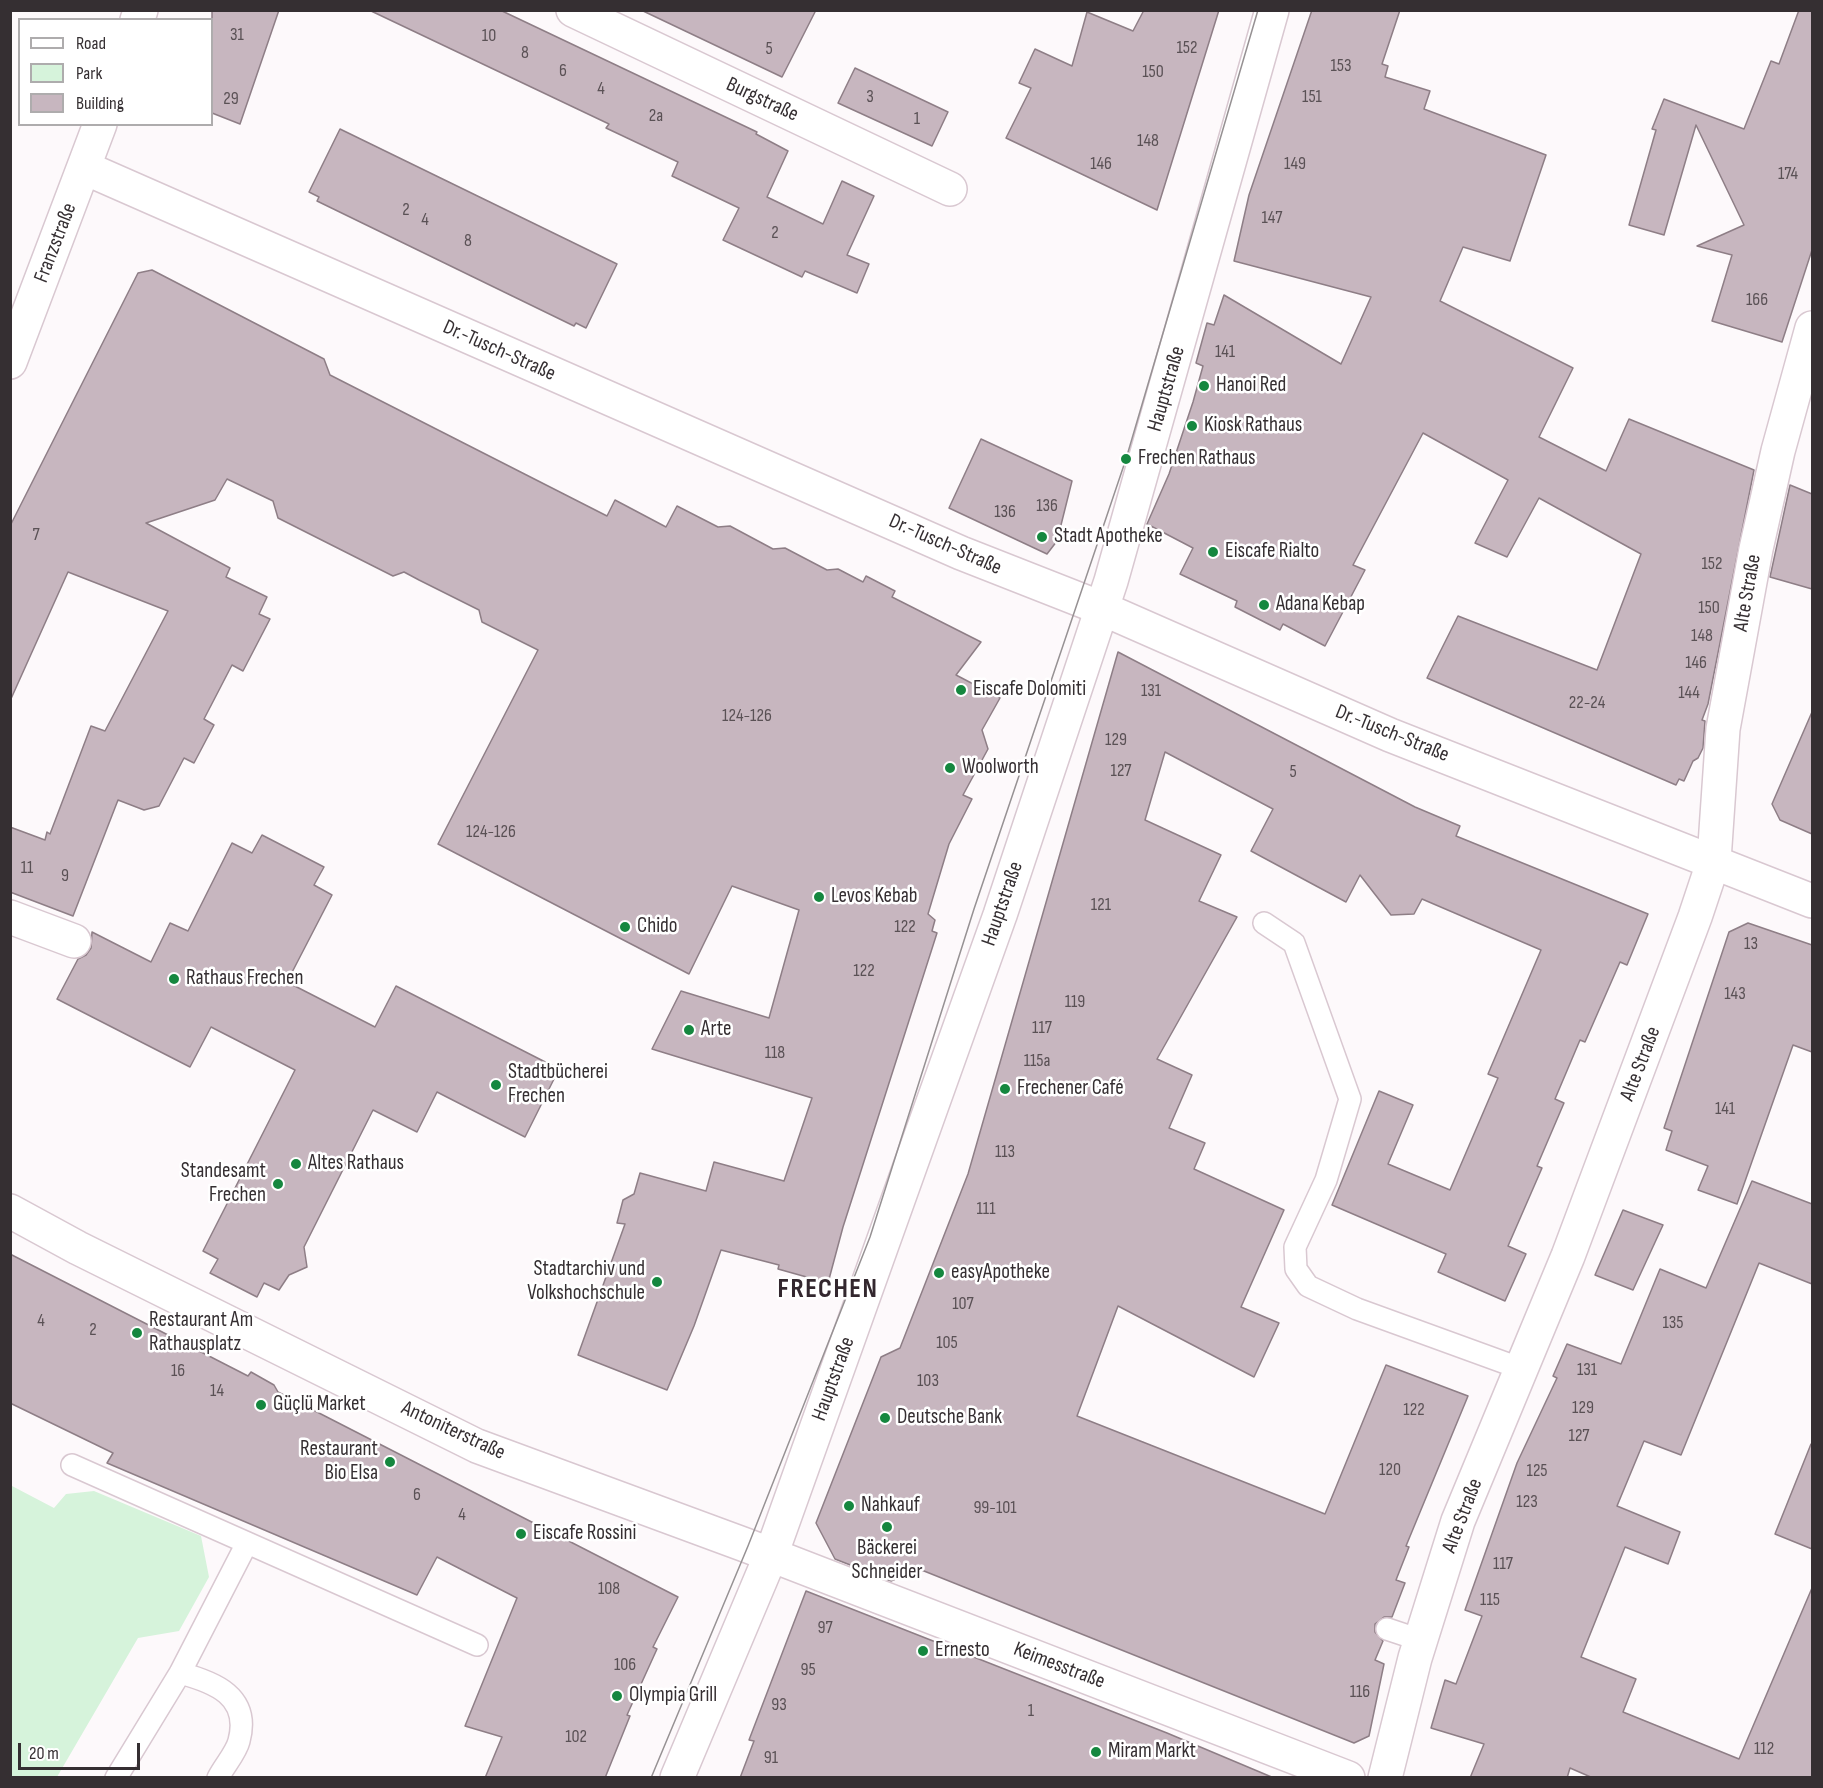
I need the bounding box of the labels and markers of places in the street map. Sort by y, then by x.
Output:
place label: Hanoi Red [1216,373,1286,399]
marker: Hanoi Red [1197,379,1211,393]
place label: Kiosk Rathaus [1204,413,1302,439]
marker: Kiosk Rathaus [1185,419,1199,433]
place label: Frechen Rathaus [1138,446,1256,472]
marker: Frechen Rathaus [1119,452,1133,466]
place label: Stadt Apotheke [1054,524,1163,550]
marker: Stadt Apotheke [1035,530,1049,544]
place label: Eiscafe Rialto [1225,539,1319,565]
marker: Eiscafe Rialto [1206,545,1220,559]
place label: Adana Kebap [1276,592,1365,618]
marker: Adana Kebap [1257,598,1271,612]
place label: Eiscafe Dolomiti [973,677,1086,703]
marker: Eiscafe Dolomiti [954,683,968,697]
place label: Woolworth [962,755,1039,781]
marker: Woolworth [943,761,957,775]
place label: Levos Kebab [831,884,917,910]
marker: Levos Kebab [812,890,826,904]
place label: Chido [637,914,678,940]
marker: Chido [618,920,632,934]
place label: Rathaus Frechen [186,966,304,992]
marker: Rathaus Frechen [167,972,181,986]
place label: Arte [701,1017,731,1043]
marker: Arte [682,1023,696,1037]
place label: Stadtbücherei Frechen [508,1060,608,1110]
place label: Frechener Café [1017,1076,1124,1102]
marker: Stadtbücherei Frechen [489,1078,503,1092]
marker: Frechener Café [998,1082,1012,1096]
place label: Altes Rathaus [308,1151,404,1177]
marker: Altes Rathaus [289,1157,303,1171]
place label: Standesamt Frechen [181,1159,266,1209]
marker: Standesamt Frechen [271,1177,285,1191]
place label: Stadtarchiv und Volkshochschule [527,1257,645,1307]
place label: easyApotheke [951,1260,1050,1286]
marker: easyApotheke [932,1266,946,1280]
marker: Stadtarchiv und Volkshochschule [650,1275,664,1289]
place label: Restaurant Am Rathausplatz [149,1308,253,1358]
marker: Restaurant Am Rathausplatz [130,1326,144,1340]
place label: Güçlü Market [273,1392,366,1418]
marker: Güçlü Market [254,1398,268,1412]
place label: Deutsche Bank [897,1405,1002,1431]
marker: Deutsche Bank [878,1411,892,1425]
place label: Restaurant Bio Elsa [300,1437,378,1487]
marker: Restaurant Bio Elsa [383,1455,397,1469]
place label: Nahkauf [861,1493,920,1519]
marker: Nahkauf [842,1499,856,1513]
marker: Bäckerei Schneider [880,1520,894,1534]
place label: Eiscafe Rossini [533,1521,637,1547]
marker: Eiscafe Rossini [514,1527,528,1541]
place label: Bäckerei Schneider [852,1536,922,1586]
place label: Ernesto [935,1638,990,1664]
marker: Ernesto [916,1644,930,1658]
place label: Olympia Grill [629,1683,717,1709]
marker: Olympia Grill [610,1689,624,1703]
place label: Miram Markt [1108,1739,1196,1765]
marker: Miram Markt [1089,1745,1103,1759]

